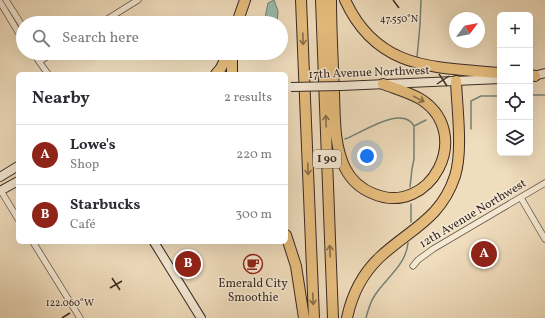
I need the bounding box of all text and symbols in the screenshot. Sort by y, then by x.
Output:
text: 47.550°N [380,12,419,26]
north arrow [449,12,485,48]
map controls [497,12,533,156]
button: + [497,12,533,48]
search box [16,16,288,60]
icon: search [30,27,52,49]
text: Search here [62,28,139,49]
one-way arrow [299,32,306,45]
button: − [497,48,533,84]
street label: 17th Avenue Northwest [308,63,430,83]
button: locate [497,84,533,120]
text: Nearby [32,87,90,110]
text: 2 results [224,89,272,107]
one-way arrow [413,96,425,103]
one-way arrow [322,115,330,128]
button: layers [497,120,533,156]
text: Lowe's [70,135,116,156]
text: A [40,146,50,164]
text: 220 m [236,146,272,164]
your location [357,146,377,166]
road number: I 90 [313,150,341,168]
text: Shop [70,156,99,174]
one-way arrow [304,162,311,175]
street label: 12th Avenue Northwest [417,176,529,252]
text: Starbucks [70,195,140,216]
text: B [41,206,49,224]
text: 300 m [236,206,272,224]
text: Café [70,216,96,234]
pin: A [471,239,497,269]
one-way arrow [327,245,334,258]
pin: B [175,249,201,279]
cafe icon: Emerald City Smoothie [242,253,264,275]
place label: Emerald City Smoothie [218,276,288,306]
one-way arrow [309,292,317,305]
text: 122.060°W [46,296,94,310]

